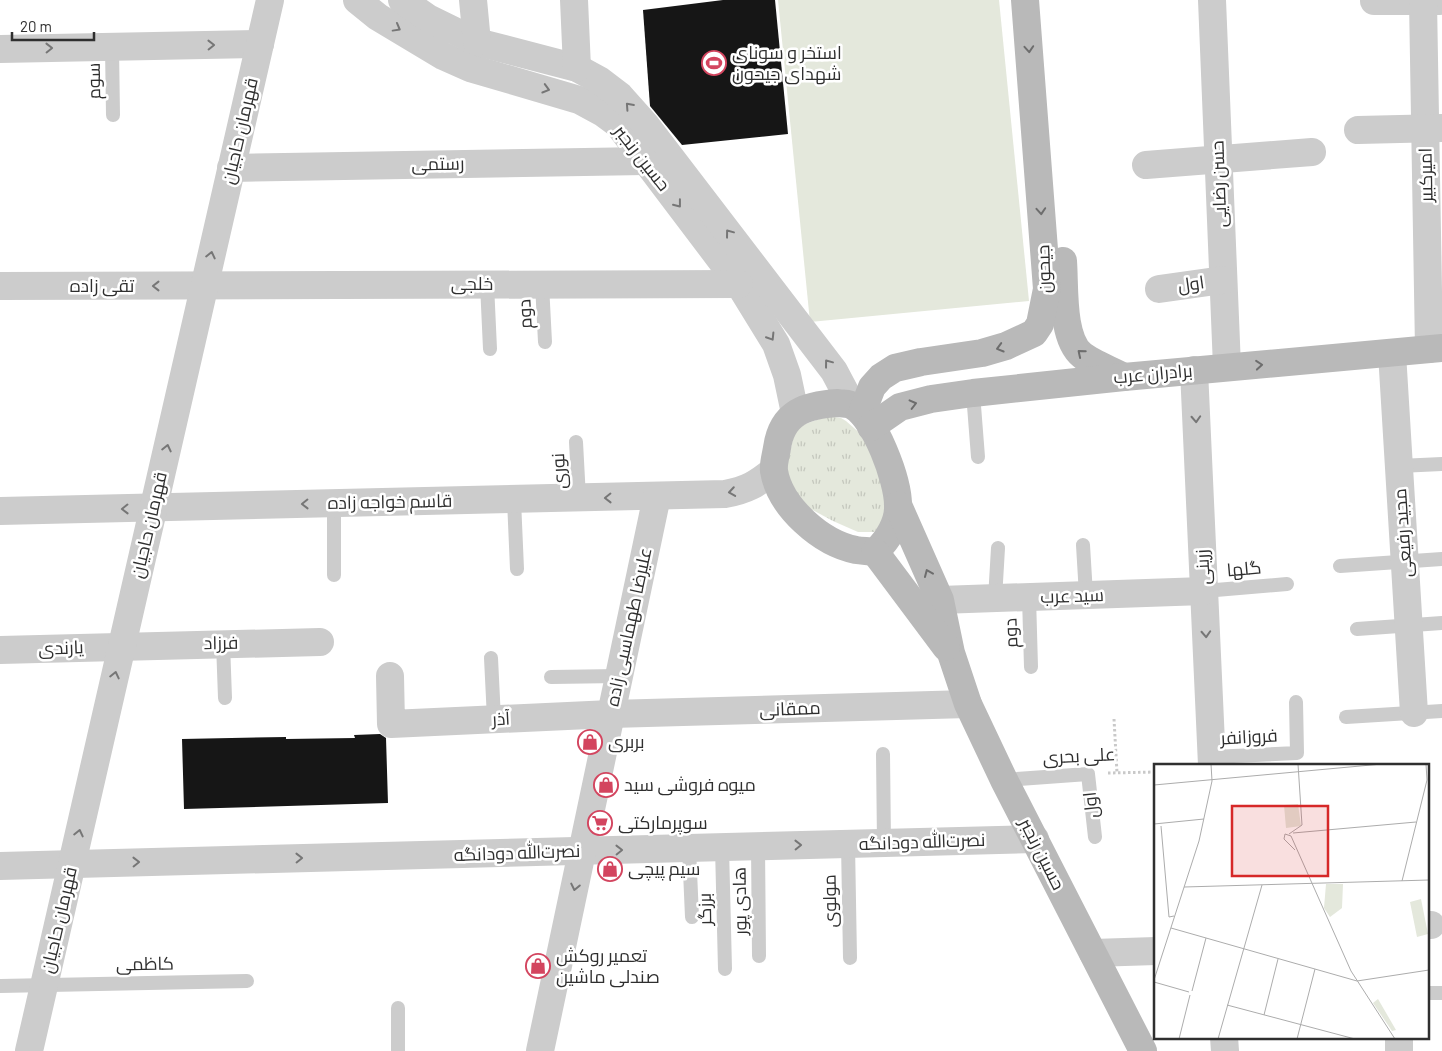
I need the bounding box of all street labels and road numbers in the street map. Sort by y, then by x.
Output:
street label: سوم [82,63,106,99]
street label: قهرمان حاجیان [216,75,263,186]
street label: حسین رنجبر [609,119,675,196]
street label: حسن رضایی [1205,140,1232,228]
street label: امیرکبیر [1414,148,1437,203]
street label: رستمی [411,152,465,175]
street label: جیحون [1031,244,1056,294]
street label: اول [1176,270,1206,297]
street label: خلجی [451,272,493,295]
street label: تقی زاده [70,274,134,297]
street label: دوم [512,299,538,329]
street label: برادران عرب [1113,359,1193,388]
street label: نوری [546,452,571,490]
street label: قهرمان حاجیان [125,469,172,580]
street label: مجید رفیعی [1388,488,1417,578]
street label: قاسم خواجه زاده [327,489,453,515]
street label: علیرضا طهماسبی زاده [600,545,657,708]
street label: زرینی [1190,549,1215,585]
street label: گلها [1226,556,1262,581]
street label: سید عرب [1040,583,1104,608]
street label: دوم [998,618,1024,648]
street label: فرزاد [203,631,238,654]
street label: یارندی [38,635,84,660]
street label: ممقانی [759,696,821,721]
street label: آذر [490,707,511,731]
street label: فروزانفر [1219,724,1278,750]
street label: علی بحری [1042,742,1116,769]
street label: اول [1078,791,1103,820]
street label: حسین رنجبر [1014,813,1070,894]
street label: نصرت‌الله دودانگه [858,828,986,855]
street label: نصرت‌الله دودانگه [453,839,581,866]
street label: قهرمان حاجیان [35,864,82,975]
street label: هادی پور [727,867,753,936]
street label: مولوی [818,874,841,928]
street label: برزگر [693,893,716,926]
street label: کاظمی [116,951,174,976]

